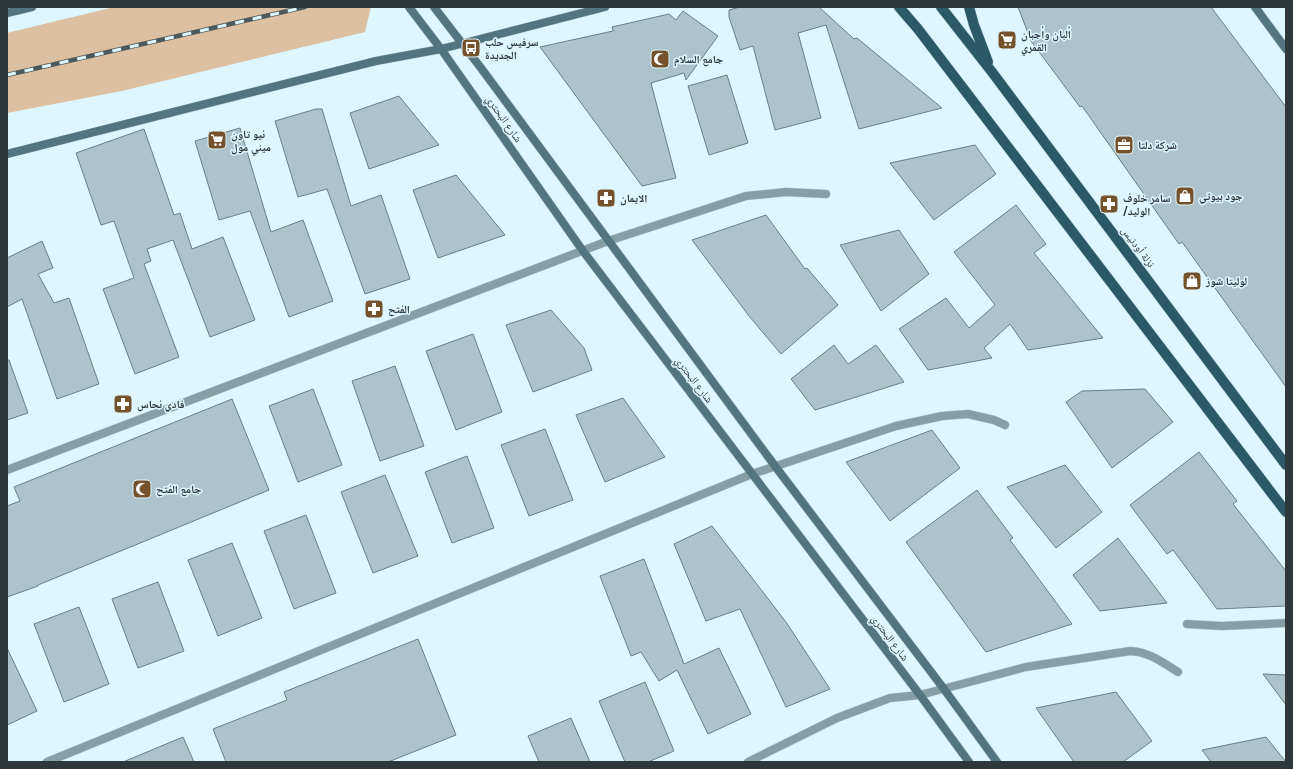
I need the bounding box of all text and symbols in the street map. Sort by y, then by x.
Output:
place label: ألبان وأجبان القمري [1021,26,1071,55]
supermarket icon: ألبان وأجبان القمري [996,29,1018,51]
place label: سرفيس حلب الجديدة [485,36,539,62]
bus stop icon: سرفيس حلب الجديدة [460,37,482,59]
mosque icon: جامع السلام [649,48,671,70]
place label: جامع السلام [674,53,723,67]
street label: شارع البحتري [482,93,525,146]
place label: نيو تاون ميني مول [231,128,271,155]
supermarket icon: نيو تاون ميني مول [206,129,228,151]
office icon: شركة دلتا [1113,134,1135,156]
place label: شركة دلتا [1138,139,1177,152]
shop icon: جود بيوتي [1174,185,1196,207]
pharmacy icon: الايمان [595,187,617,209]
place label: جود بيوتي [1199,190,1243,204]
place label: الايمان [620,192,647,206]
place label: سامر خلوف /الوليد [1123,192,1171,218]
pharmacy icon: سامر خلوف /الوليد [1098,193,1120,215]
street label: نزلة أودنيس [1118,223,1158,270]
shop icon: لوليتا شوز [1181,270,1203,292]
place label: لوليتا شوز [1205,275,1247,288]
pharmacy icon: الفتح [363,298,385,320]
place label: الفتح [388,303,410,317]
street label: شارع البحتري [671,354,716,407]
pharmacy icon: فادي نحاس [112,393,134,415]
place label: فادي نحاس [137,398,185,412]
mosque icon: جامع الفتح [131,478,153,500]
place label: جامع الفتح [156,483,201,497]
street label: شارع البحتري [867,612,912,665]

